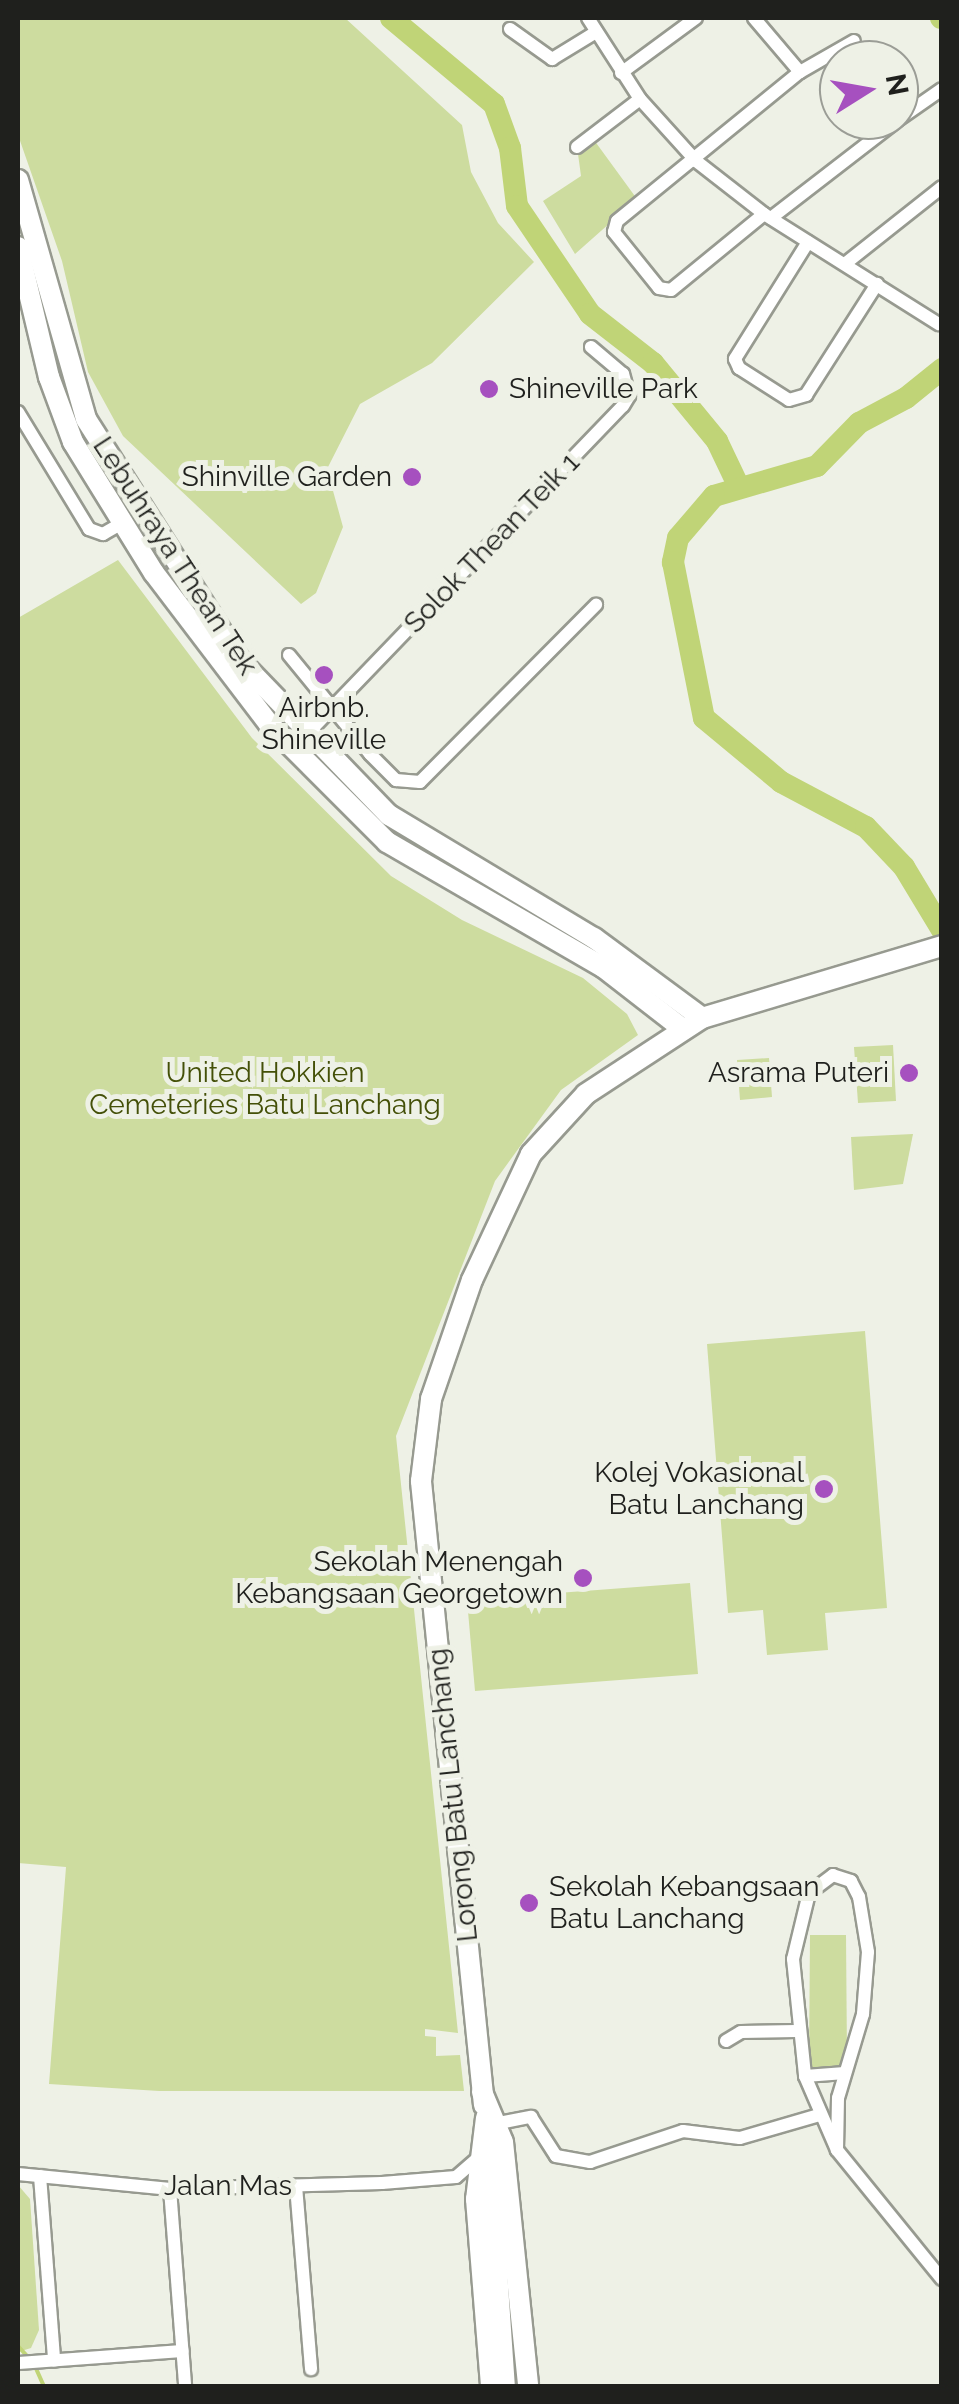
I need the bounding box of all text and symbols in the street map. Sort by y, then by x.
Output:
north arrow [819,40,919,140]
text: N [879,71,915,98]
place label: Shineville Park [509,372,698,406]
marker: Shineville Park [478,378,500,400]
street label: Lebuhraya Thean Tek [85,430,265,682]
street label: Solok Thean Teik 1 [397,445,587,641]
place label: Shinville Garden [182,460,392,494]
marker: Shinville Garden [401,466,423,488]
marker: Airbnb. Shineville [313,664,335,686]
place label: Airbnb. Shineville [262,691,386,757]
park label: United Hokkien Cemeteries Batu Lanchang [89,1056,441,1122]
place label: Asrama Puteri [708,1056,889,1090]
marker: Asrama Puteri [898,1062,920,1084]
place label: Kolej Vokasional Batu Lanchang [593,1456,804,1522]
marker: Kolej Vokasional Batu Lanchang [813,1478,835,1500]
place label: Sekolah Menengah Kebangsaan Georgetown [235,1545,563,1611]
marker: Sekolah Menengah Kebangsaan Georgetown [572,1567,594,1589]
street label: Lorong Batu Lanchang [421,1647,485,1943]
place label: Sekolah Kebangsaan Batu Lanchang [549,1870,820,1936]
marker: Sekolah Kebangsaan Batu Lanchang [518,1892,540,1914]
street label: Jalan Mas [164,2169,292,2203]

